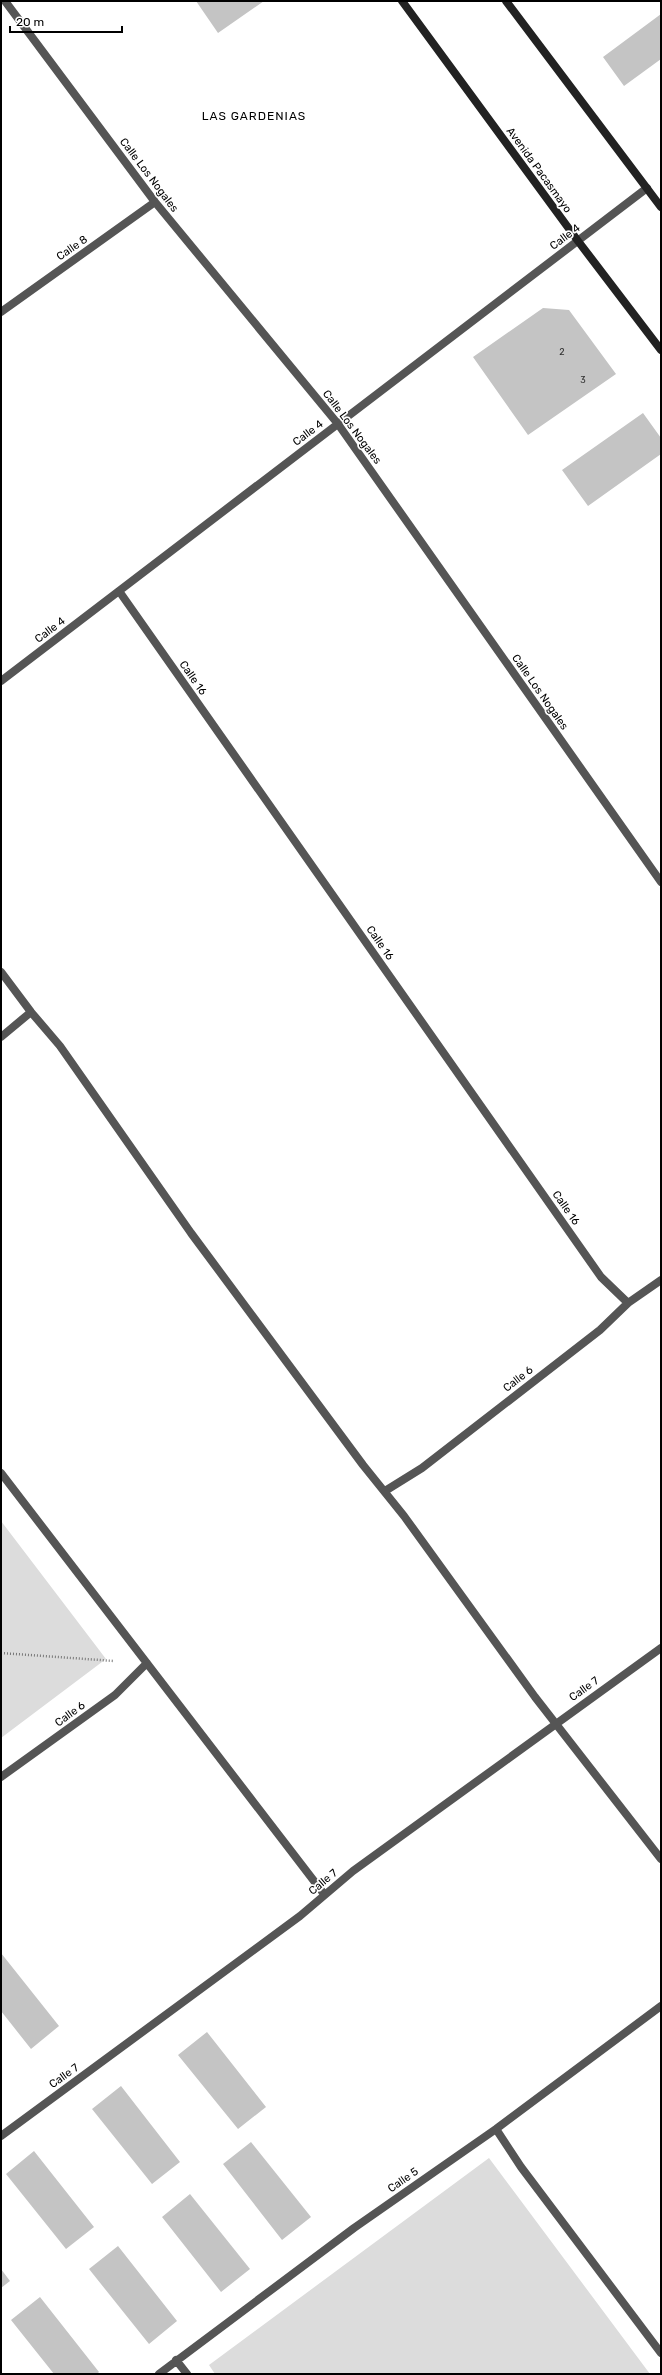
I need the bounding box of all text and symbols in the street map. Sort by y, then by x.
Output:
scale bar [10,8,122,34]
text: 20 m [16,15,44,29]
district label: LAS GARDENIAS [202,109,306,123]
street label: Avenida Pacasmayo [504,125,574,215]
street label: Calle Los Nogales [117,135,181,215]
street label: Calle 4 [547,221,583,253]
street label: Calle 8 [54,233,90,263]
house number: 2 [559,347,565,357]
house number: 3 [580,375,586,385]
street label: Calle Los Nogales [320,387,384,467]
street label: Calle 4 [290,417,326,449]
street label: Calle 4 [32,614,68,646]
street label: Calle Los Nogales [509,652,571,733]
street label: Calle 16 [177,658,210,698]
street label: Calle 16 [364,923,397,963]
street label: Calle 16 [550,1188,583,1228]
street label: Calle 6 [501,1363,536,1395]
street label: Calle 7 [567,1674,602,1704]
street label: Calle 6 [52,1698,88,1729]
street label: Calle 7 [306,1866,340,1898]
street label: Calle 7 [47,2061,82,2091]
street label: Calle 5 [385,2165,421,2195]

